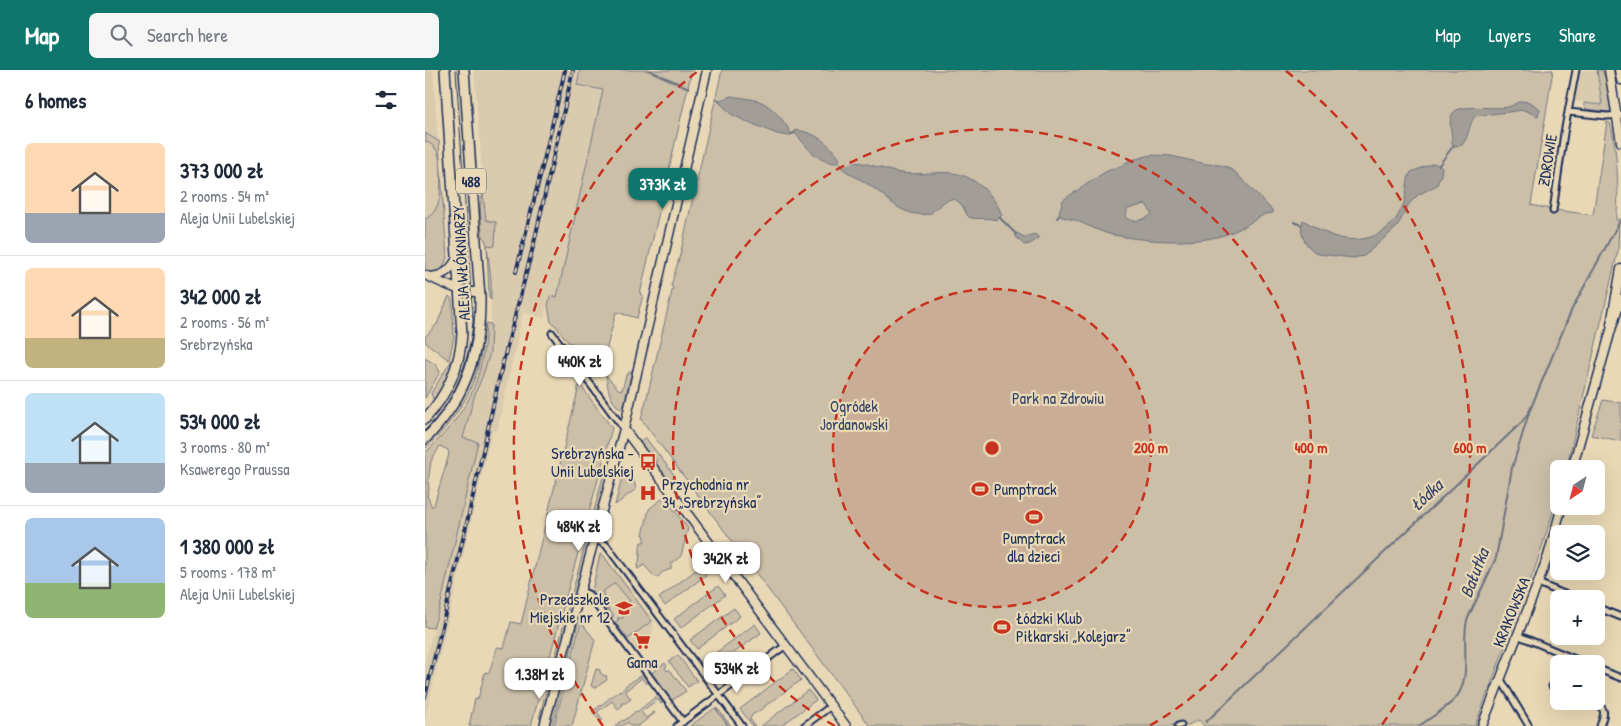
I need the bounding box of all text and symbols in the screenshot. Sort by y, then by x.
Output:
search box [89,13,439,58]
text: Map [25,19,59,51]
icon: search [107,21,135,49]
text: Search here [147,22,228,48]
text: Map [1435,23,1461,48]
text: Layers [1489,23,1531,48]
text: Share [1559,23,1596,48]
text: 6 homes [25,86,86,115]
icon: filters [372,86,400,114]
street label: ZDROWIE [1532,132,1562,188]
text: 373 000 zł [180,156,264,185]
icon: home [65,163,125,223]
road number: 488 [456,168,486,194]
pin: 373K zł [617,168,709,210]
text: 373K zł [639,173,687,195]
text: 2 rooms · 54 m² [180,185,269,207]
street label: ALEJA WŁÓKNIARZY [447,205,475,321]
text: Aleja Unii Lubelskiej [180,207,295,229]
text: 342 000 zł [180,282,262,311]
icon: home [65,288,125,348]
text: 2 rooms · 56 m² [180,311,269,333]
text: Srebrzyńska [180,333,253,355]
pin: 440K zł [534,344,626,387]
text: 440K zł [558,350,602,372]
park label: Park na Zdrowiu [1012,387,1105,409]
park label: Ogródek Jordanowski [820,395,888,435]
text: 534 000 zł [180,407,261,436]
icon: home [65,413,125,473]
text: 3 rooms · 80 m² [180,436,270,458]
text: 200 m [1134,437,1168,458]
text: 400 m [1295,437,1327,458]
text: 600 m [1453,437,1487,458]
centre of rings [983,439,1001,457]
place label: Srebrzyńska - Unii Lubelskiej [551,442,634,482]
bus stop icon: Srebrzyńska - Unii Lubelskiej [638,452,658,472]
text: Ksawerego Praussa [180,458,289,480]
north arrow [1550,460,1605,515]
map controls [1550,460,1605,710]
water label: Łódka [1404,472,1449,517]
place label: Przychodnia nr 34 „Srebrzyńska” [662,473,761,513]
place label: Pumptrack [994,478,1057,500]
sports icon: Pumptrack [970,479,990,499]
hospital icon: Przychodnia nr 34 „Srebrzyńska” [638,483,658,503]
sports icon: Pumptrack dla dzieci [1024,507,1044,527]
pin: 484K zł [533,510,625,552]
text: 484K zł [557,515,601,537]
button: layers [1550,525,1605,580]
place label: Pumptrack dla dzieci [1003,527,1066,567]
text: 1 380 000 zł [180,532,275,561]
icon: home [65,538,125,598]
pin: 342K zł [680,542,772,584]
water label: Bałutka [1453,543,1495,601]
text: 342K zł [703,547,749,569]
text: 5 rooms · 178 m² [180,561,276,583]
street label: KRAKOWSKA [1487,573,1535,650]
text: Aleja Unii Lubelskiej [180,583,295,605]
place label: Przedszkole Miejskie nr 12 [530,588,611,628]
button: + [1550,590,1605,645]
school or university icon: Przedszkole Miejskie nr 12 [614,598,634,618]
place label: Łódzki Klub Piłkarski „Kolejarz” [1016,607,1131,647]
sports icon: Łódzki Klub Piłkarski „Kolejarz” [992,617,1012,637]
supermarket icon: Gama [632,631,652,651]
place label: Gama [626,651,658,673]
pin: 534K zł [691,652,783,694]
button: − [1550,655,1605,710]
text: 534K zł [715,657,759,679]
pin: 1.38M zł [488,658,592,700]
text: 1.38M zł [515,663,565,685]

